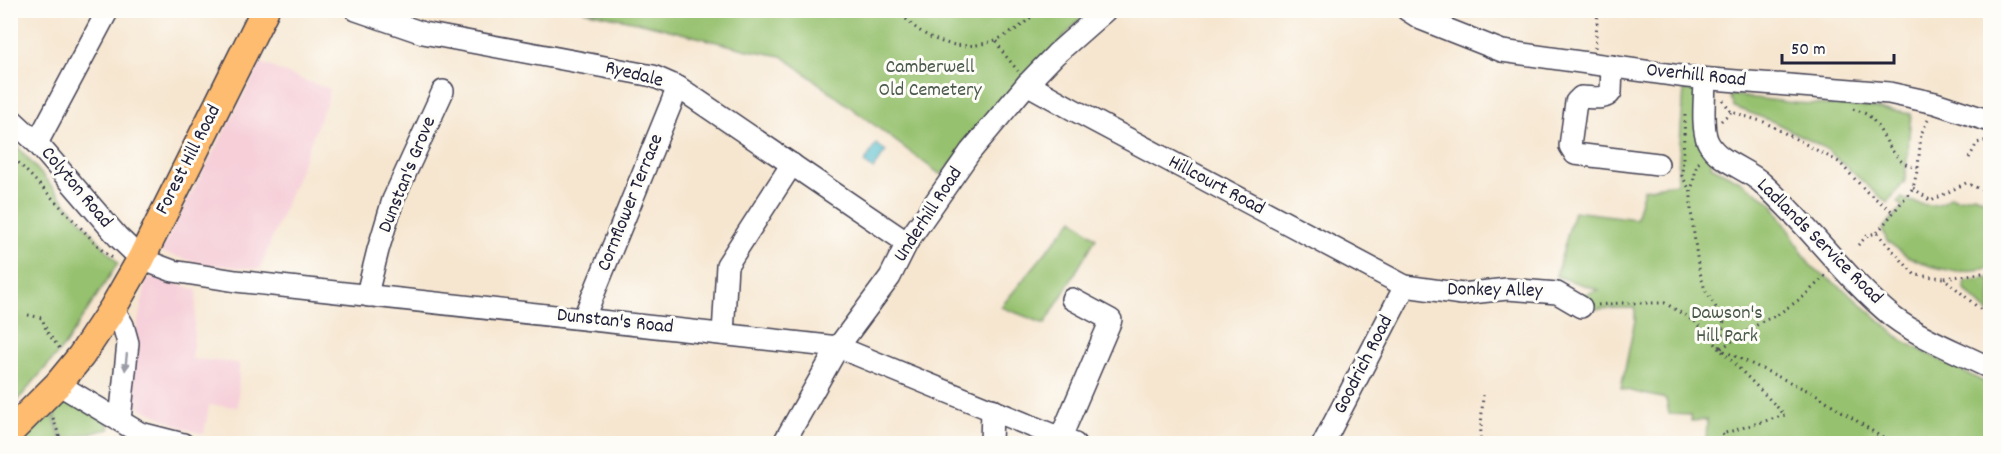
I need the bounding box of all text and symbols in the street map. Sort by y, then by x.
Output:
scale bar [1782,27,1894,65]
text: 50 m [1791,38,1826,63]
street label: Ryedale [602,54,666,96]
park label: Camberwell Old Cemetery [878,54,982,105]
street label: Overhill Road [1645,57,1747,95]
street label: Forest Hill Road [149,100,229,220]
street label: Dunstan's Grove [372,113,444,237]
street label: Cornflower Terrace [591,130,671,276]
street label: Colyton Road [33,141,119,235]
street label: Hillcourt Road [1163,149,1269,223]
street label: Underhill Road [888,162,970,268]
street label: Ladlands Service Road [1750,173,1888,311]
street label: Donkey Alley [1447,276,1544,306]
park label: Dawson's Hill Park [1691,300,1763,351]
street label: Dunstan's Road [555,302,675,342]
street label: Goodrich Road [1327,311,1401,419]
one-way arrow [121,353,131,372]

